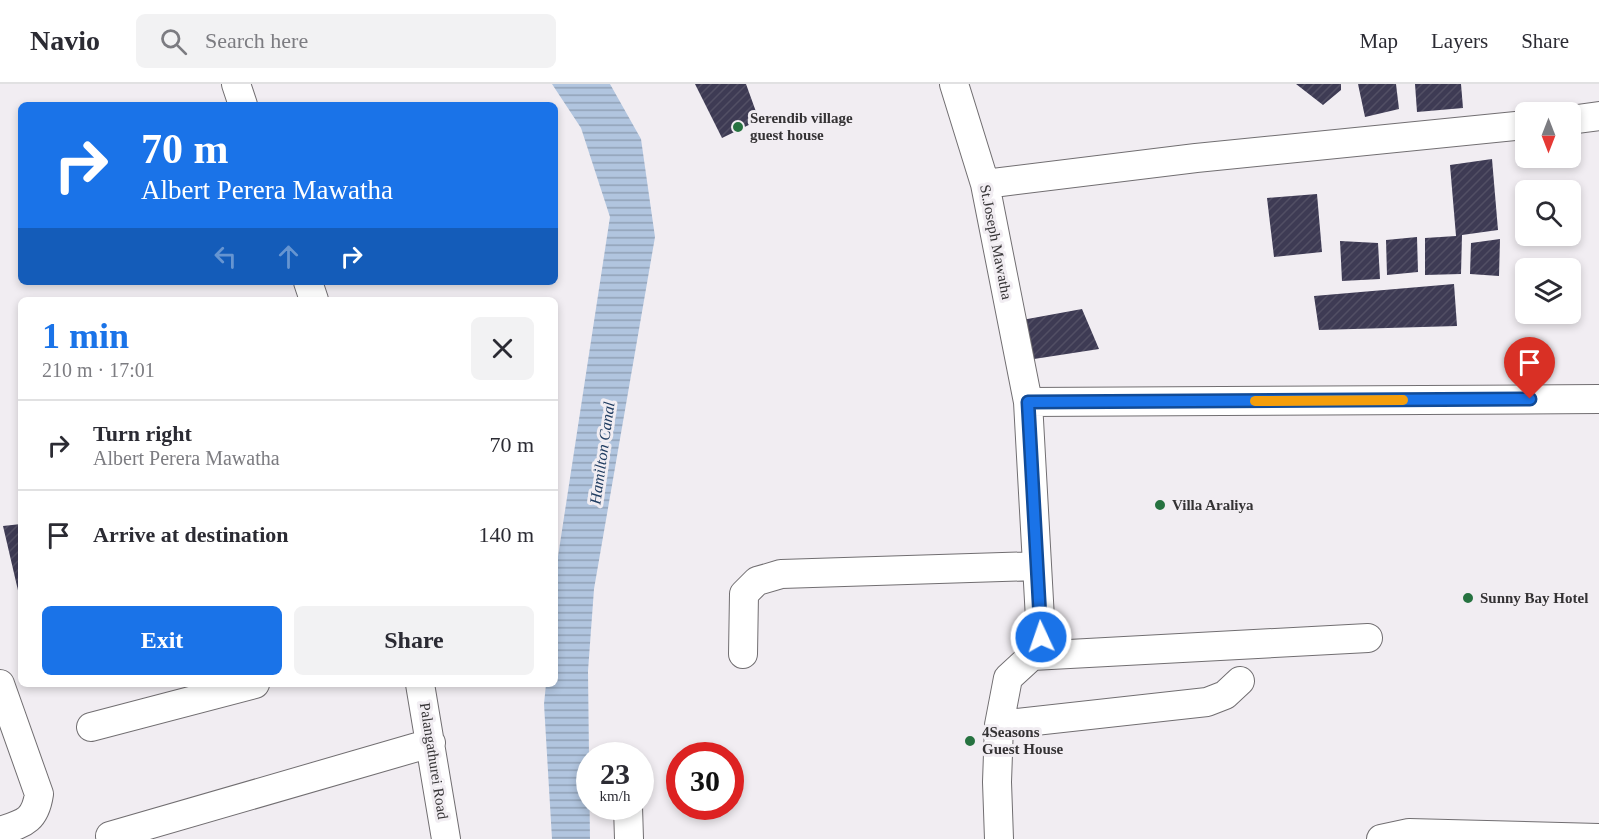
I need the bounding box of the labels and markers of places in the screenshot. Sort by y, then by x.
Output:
place label: Serendib village guest house [750,110,853,143]
marker: Serendib village guest house [731,120,745,134]
pin [1504,337,1555,399]
place label: Villa Araliya [1172,497,1254,513]
marker: Villa Araliya [1153,498,1167,512]
place label: Sunny Bay Hotel [1480,590,1588,606]
marker: Sunny Bay Hotel [1461,591,1475,605]
place label: 4Seasons Guest House [982,724,1064,757]
marker: 4Seasons Guest House [963,734,977,748]

